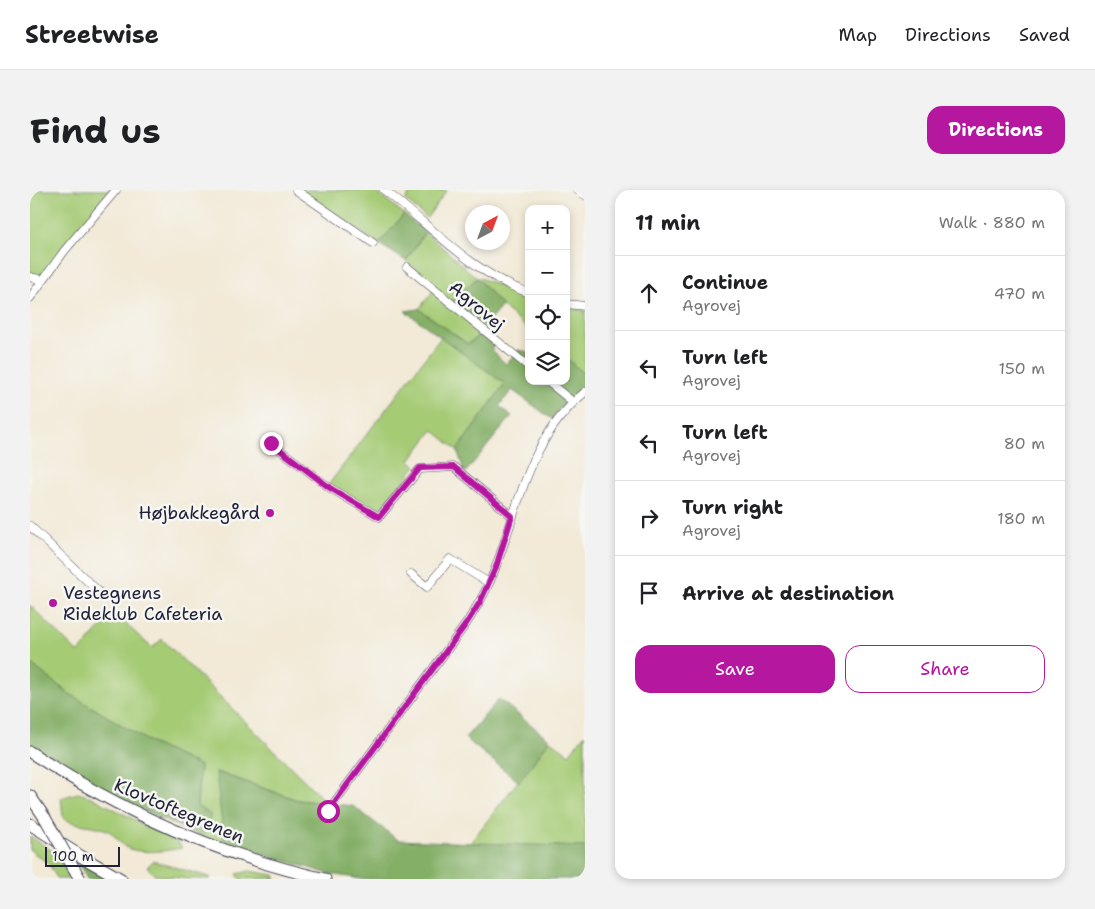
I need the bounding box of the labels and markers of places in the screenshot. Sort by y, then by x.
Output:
place label: Højbakkegård [138,501,260,525]
marker: Højbakkegård [264,507,276,519]
place label: Vestegnens Rideklub Cafeteria [63,581,222,626]
marker: Vestegnens Rideklub Cafeteria [47,597,59,609]

